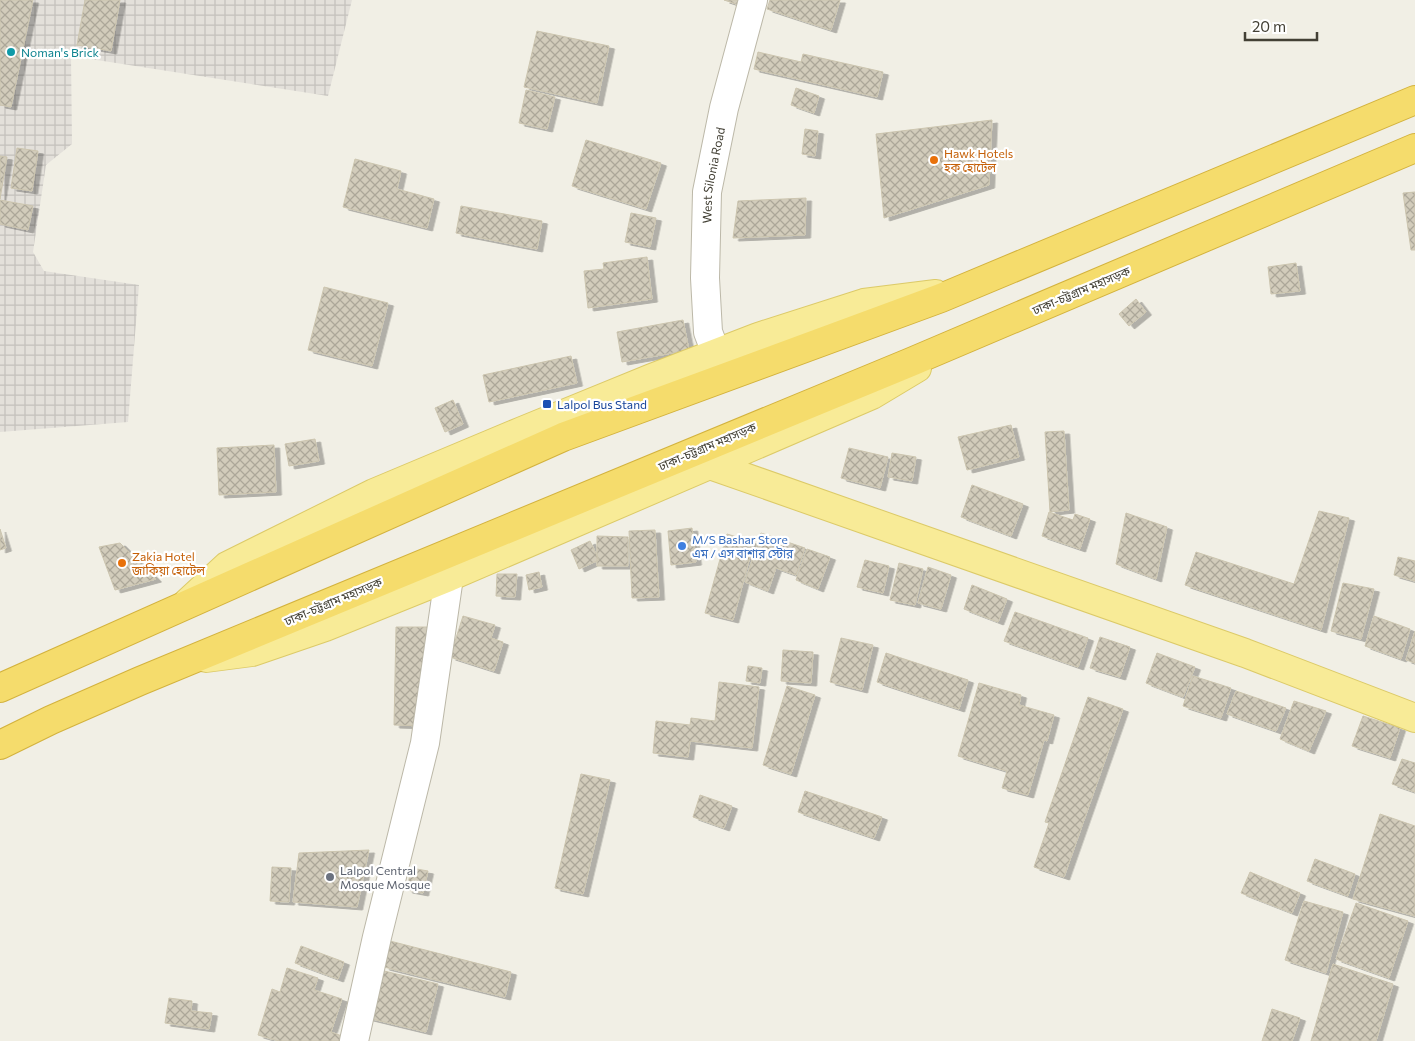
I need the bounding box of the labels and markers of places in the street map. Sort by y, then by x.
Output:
place label: Noman's Brick [21,45,100,59]
marker: Noman's Brick [5,46,17,58]
place label: Hawk Hotels হক হোটেল [943,146,1013,174]
marker: Hawk Hotels হক হোটেল [928,154,940,166]
place label: Lalpol Bus Stand [557,397,647,411]
marker: Lalpol Bus Stand [541,398,553,410]
place label: M/S Bashar Store এম / এস বাশার স্টোর [692,532,794,560]
marker: M/S Bashar Store এম / এস বাশার স্টোর [676,540,688,552]
place label: Zakia Hotel জাকিয়া হোটেল [131,549,205,577]
marker: Zakia Hotel জাকিয়া হোটেল [116,557,128,569]
place label: Lalpol Central Mosque Mosque [340,863,430,891]
marker: Lalpol Central Mosque Mosque [324,871,336,883]

